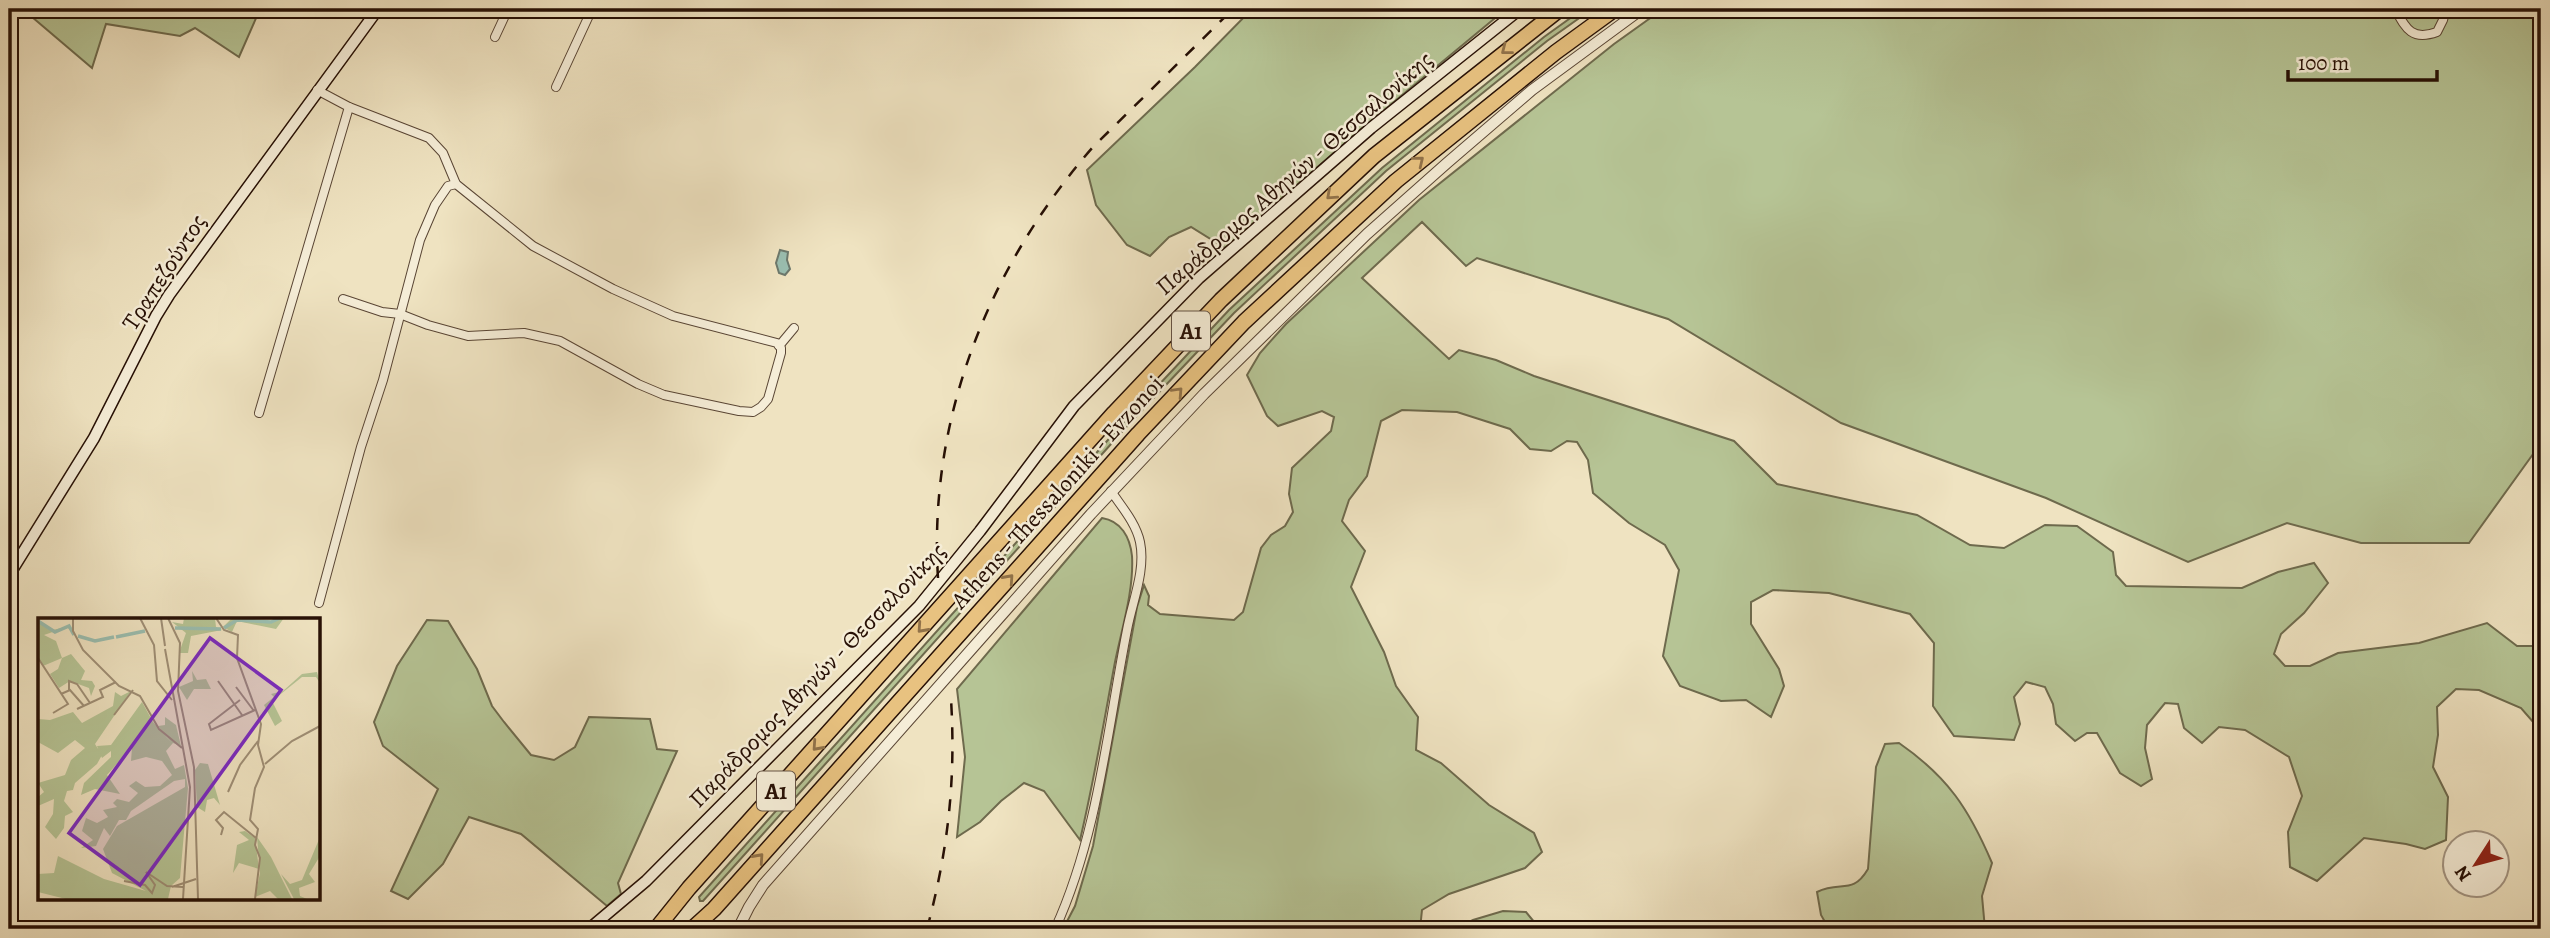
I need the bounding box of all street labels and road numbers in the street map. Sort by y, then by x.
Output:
street label: Παράδρομος Αθηνών - Θεσσαλονίκης [1149,44,1439,302]
street label: Τραπεζούντος [114,208,214,336]
road number: Α1 [1172,312,1210,350]
street label: Athens - Thessaloniki - Evzonoi [943,368,1171,616]
street label: Παράδρομος Αθηνών - Θεσσαλονίκης [681,535,953,815]
road number: Α1 [757,772,795,810]

